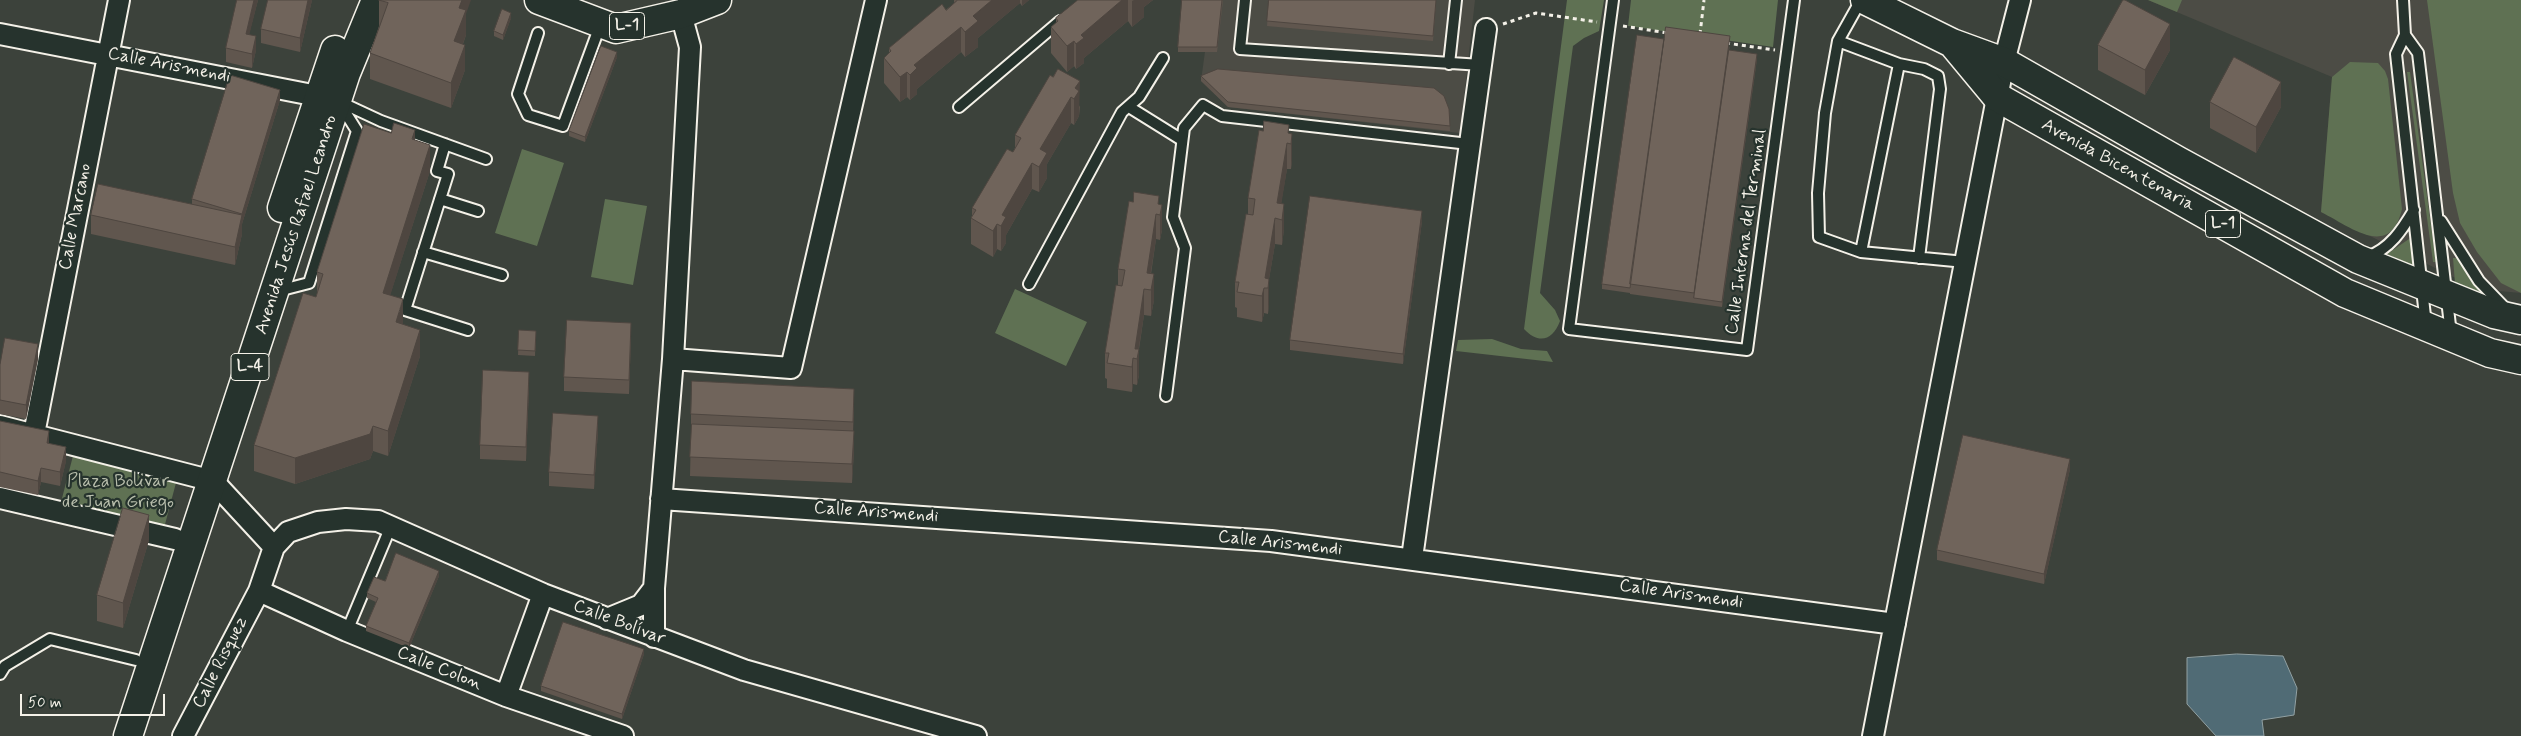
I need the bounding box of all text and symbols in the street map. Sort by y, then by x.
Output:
road number: L-1 [610,12,644,40]
street label: Calle Arismendi [106,43,232,89]
street label: Avenida Jesús Rafael Leandro [251,113,343,337]
street label: Avenida Bicentenaria [2037,115,2199,217]
street label: Calle Interna del Terminal [1722,128,1772,336]
street label: Calle Marcano [55,162,97,272]
road number: L-1 [2206,210,2240,238]
road number: L-4 [231,354,269,381]
park label: Plaza Bolivar de Juan Griego [62,471,174,514]
street label: Calle Arismendi [813,498,939,528]
street label: Calle Arismendi [1217,527,1343,561]
street label: Calle Arismendi [1618,576,1744,614]
street label: Calle Bolívar [570,596,668,650]
street label: Calle Risquez [189,614,253,712]
street label: Calle Colon [393,642,485,696]
scale bar [22,684,168,716]
text: 50 m [28,693,62,713]

